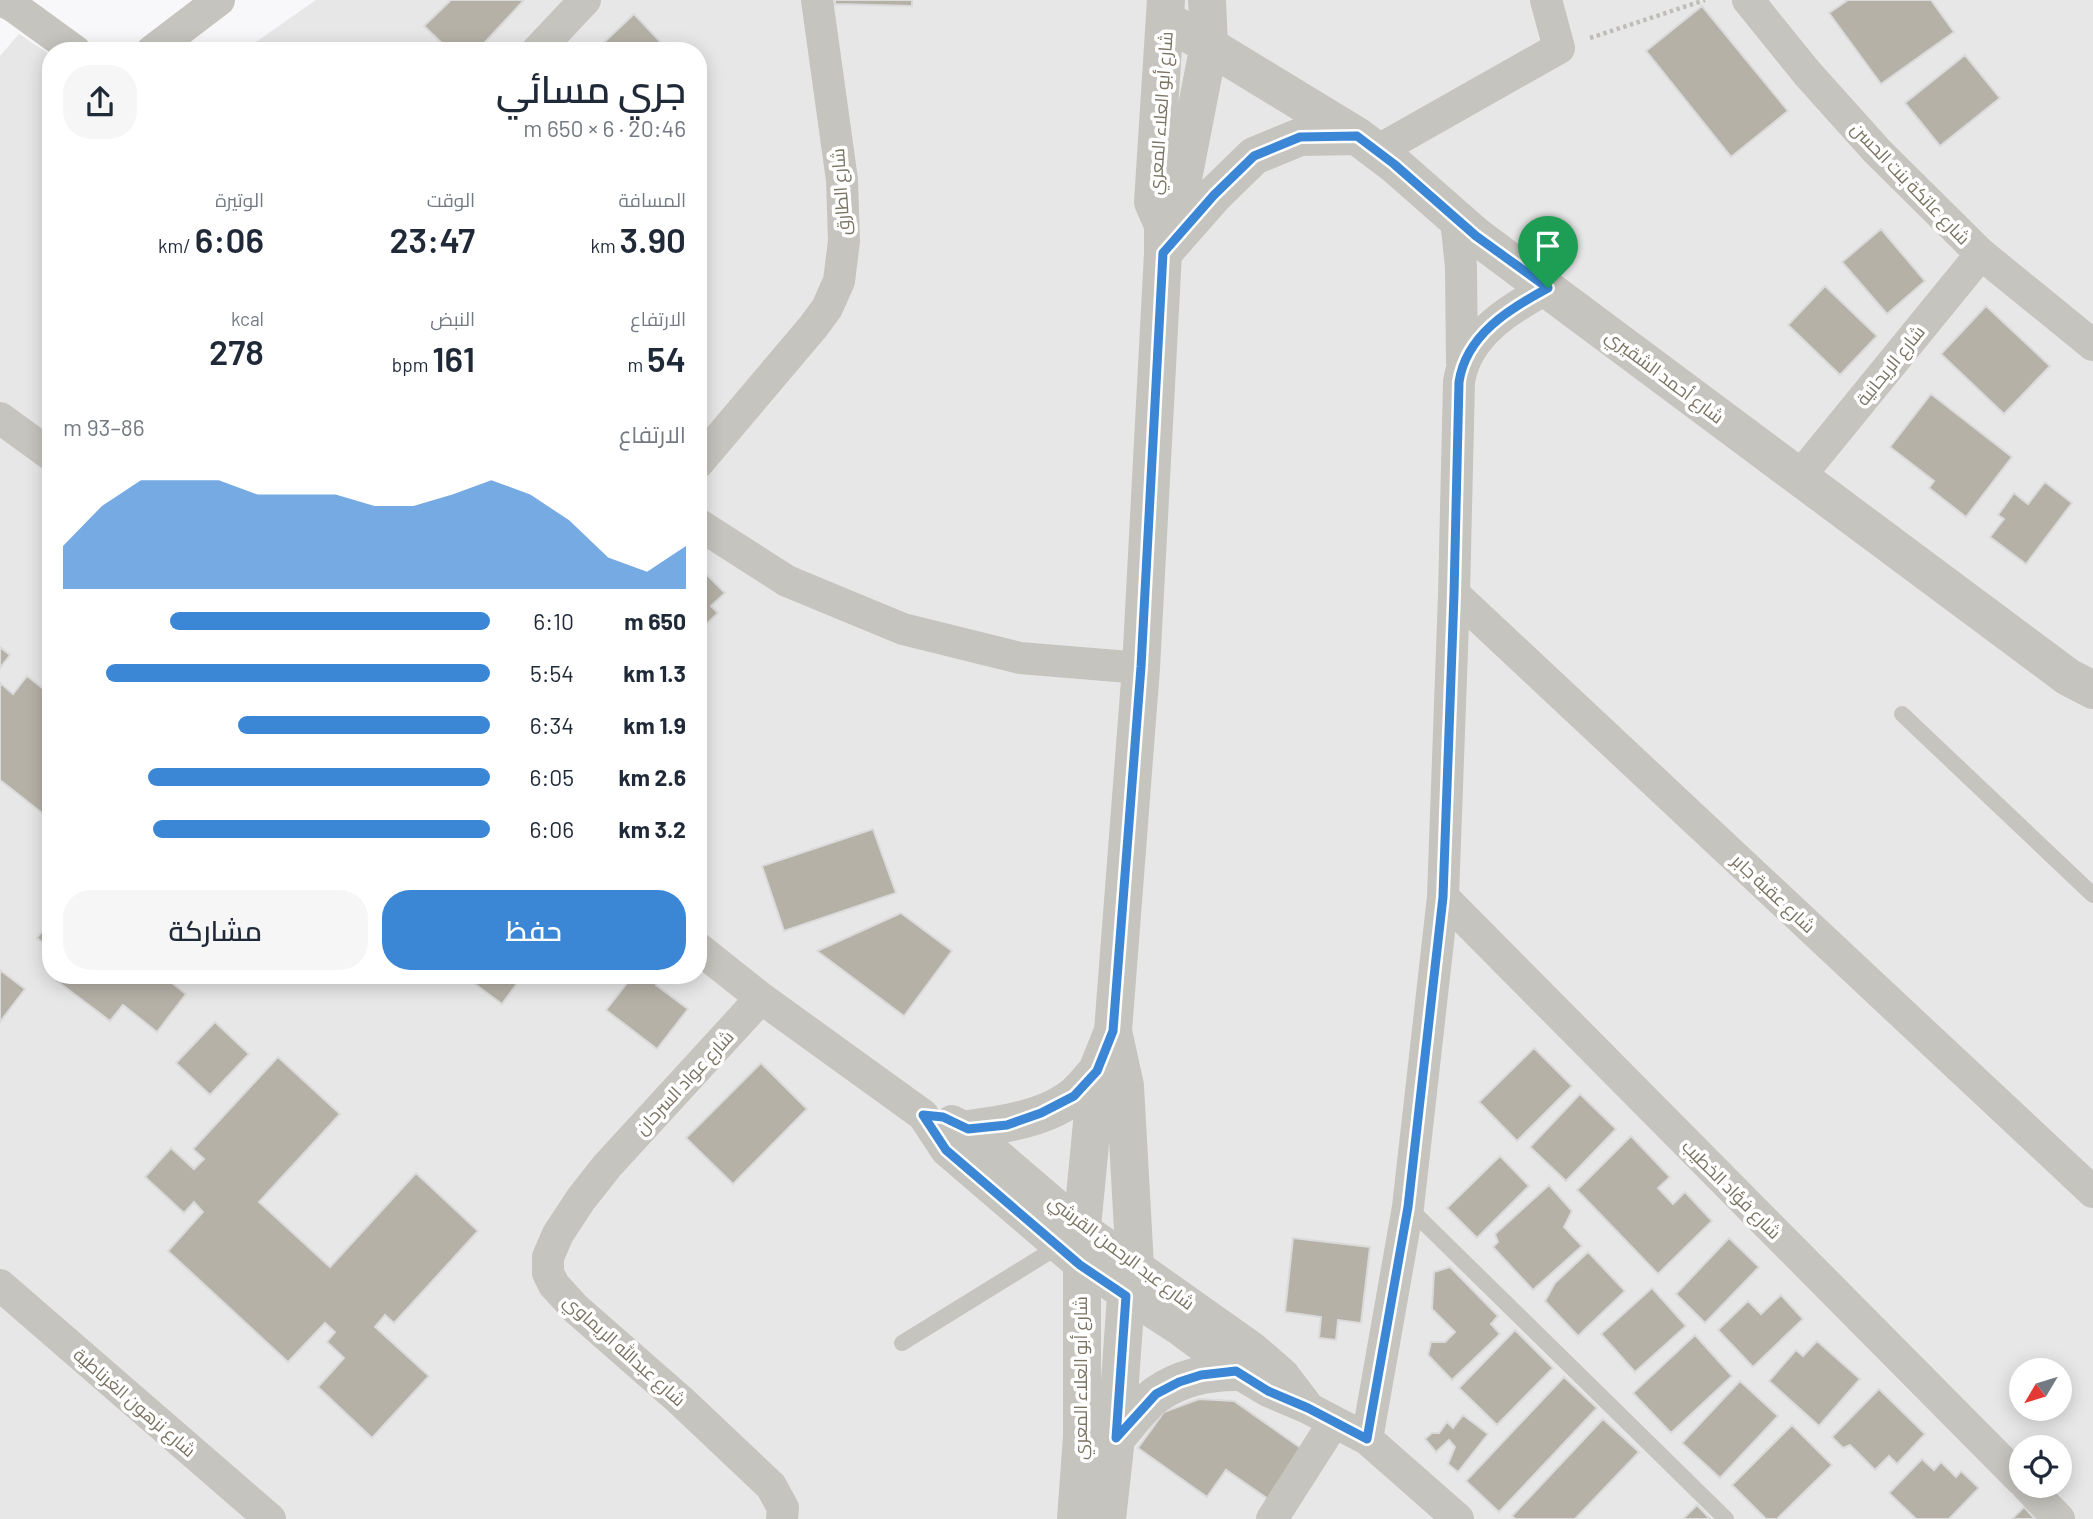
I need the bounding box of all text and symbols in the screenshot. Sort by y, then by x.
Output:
street label: شارع أبو العلاء المعري [1143,31,1181,196]
button: share [63,65,137,139]
text: جري مسائي [496,65,686,111]
text: 20:46 · 6 × 650 m [523,114,686,142]
street label: شارع عاتكة بنت الحسن [1845,117,1975,250]
street label: شارع الطارق [826,148,856,236]
text: الوتيرة [215,188,264,211]
text: الوقت [427,188,475,211]
text: المسافة [618,188,686,211]
pin [1518,216,1578,288]
text: 6:06 [195,218,264,260]
text: 23:47 [390,218,475,260]
text: 3.90 [620,218,686,260]
icon: arrive [1529,227,1567,265]
text: /km [158,234,195,257]
text: km [590,234,620,257]
text: kcal [231,307,264,330]
text: النبض [430,307,475,330]
text: الارتفاع [630,307,686,330]
street label: شارع الريحانية [1851,321,1930,411]
street label: شارع أحمد الشقيري [1599,324,1728,431]
text: 278 [209,330,264,372]
text: 161 [432,337,475,379]
text: 54 [647,337,686,379]
text: bpm [392,353,432,376]
text: m [627,353,647,376]
text: 86–93 m [63,413,145,441]
text: الارتفاع [619,420,686,448]
text: 6:10 [533,607,574,635]
text: 650 m [624,607,686,635]
text: 5:54 [530,659,574,687]
text: 1.3 km [623,659,686,687]
text: 6:34 [530,711,574,739]
text: 1.9 km [623,711,686,739]
text: 6:05 [530,763,574,791]
text: 2.6 km [618,763,686,791]
text: 6:06 [530,815,574,843]
text: 3.2 km [618,815,686,843]
street label: شارع عقبة جابر [1726,848,1820,938]
button: مشاركة [63,890,368,970]
button: حفظ [382,890,686,970]
street label: شارع عواد السرحان [630,1025,739,1140]
street label: شارع فؤاد الخطيب [1676,1135,1786,1245]
street label: شارع عبد الرحمن القرشي [1043,1190,1199,1316]
street label: شارع عبدالله الريماوي [557,1290,690,1413]
street label: شارع أبو العلاء المعري [1069,1296,1095,1460]
street label: شارع نزهون الغرناطية [68,1343,201,1463]
north arrow [2009,1358,2072,1421]
map controls [2009,1358,2072,1498]
button: locate [2009,1435,2072,1498]

